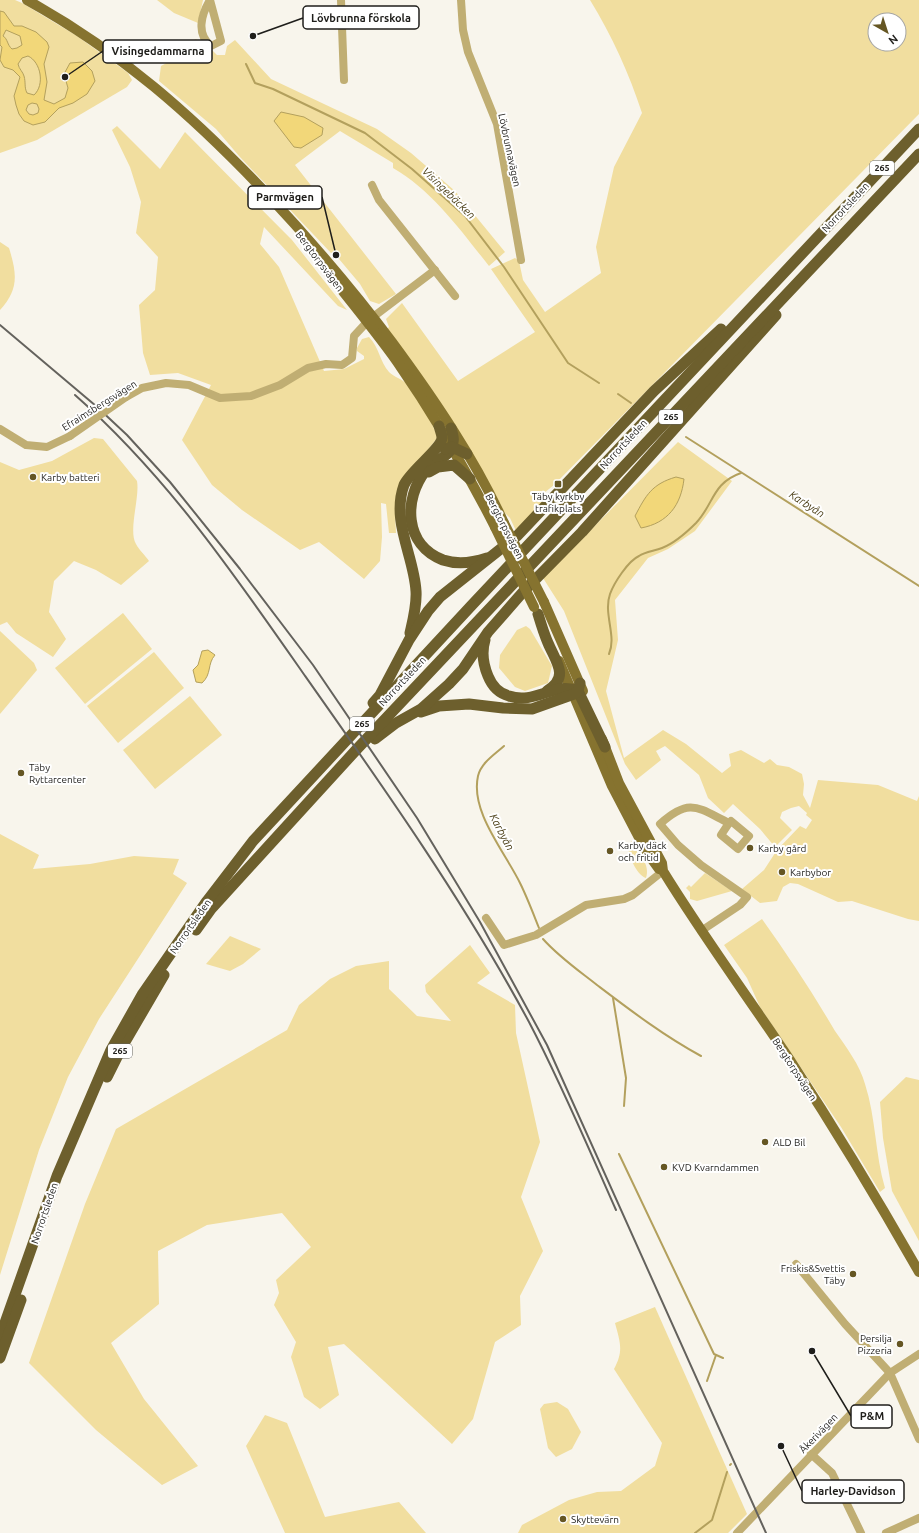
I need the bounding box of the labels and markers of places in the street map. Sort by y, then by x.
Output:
callout: Lövbrunna förskola [303,6,419,29]
callout: Visingedammarna [103,40,212,63]
callout: Parmvägen [248,186,322,209]
marker: Karby batteri [28,472,38,482]
place label: Karby batteri [41,472,100,483]
marker: Täby kyrkby trafikplats [553,479,563,489]
place label: Täby kyrkby trafikplats [532,491,584,514]
place label: Täby Ryttarcenter [29,762,86,785]
marker: Täby Ryttarcenter [16,768,26,778]
place label: Karby däck och fritid [618,840,667,863]
marker: Karby gård [745,843,755,853]
place label: Karby gård [758,843,807,854]
marker: Karby däck och fritid [605,846,615,856]
marker: Karbybor [777,867,787,877]
place label: Karbybor [790,867,831,878]
marker: ALD Bil [760,1137,770,1147]
place label: ALD Bil [773,1137,806,1148]
marker: KVD Kvarndammen [659,1162,669,1172]
place label: KVD Kvarndammen [672,1162,759,1173]
place label: Friskis&Svettis Täby [781,1263,845,1286]
marker: Friskis&Svettis Täby [848,1269,858,1279]
place label: Persilja Pizzeria [858,1333,892,1356]
marker: Persilja Pizzeria [895,1339,905,1349]
callout: P&M [851,1405,892,1428]
callout: Harley-Davidson [802,1480,904,1503]
marker: Skyttevärn [558,1514,568,1524]
place label: Skyttevärn [571,1514,619,1525]

